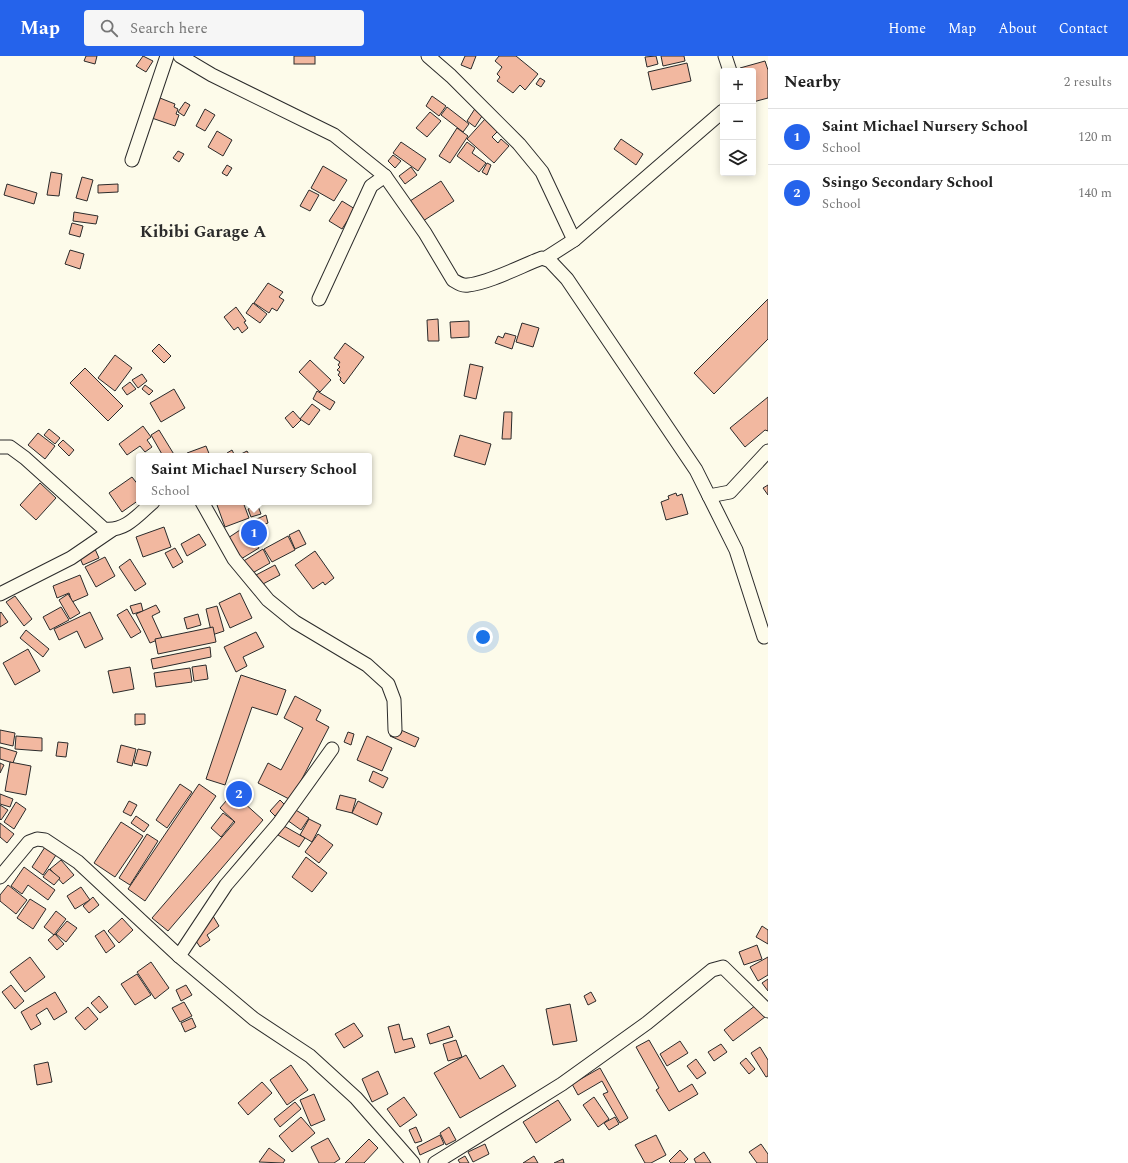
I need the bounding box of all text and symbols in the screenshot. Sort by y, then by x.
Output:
search box [84,10,364,46]
text: Map [20,14,60,43]
icon: search [98,17,120,39]
text: Search here [130,17,208,40]
text: Home [888,18,926,39]
text: Map [948,18,976,39]
text: About [998,18,1037,39]
text: Contact [1059,18,1108,39]
map controls [720,68,756,176]
button: + [720,68,756,104]
text: Nearby [784,69,840,95]
text: 2 results [1064,72,1112,92]
button: − [720,104,756,140]
text: Saint Michael Nursery School [822,115,1028,138]
text: 1 [793,127,801,147]
text: 120 m [1078,127,1112,147]
text: School [822,138,861,158]
button: layers [720,140,756,176]
text: Ssingo Secondary School [822,171,993,194]
text: 2 [793,183,801,203]
text: 140 m [1078,183,1112,203]
text: School [822,194,861,214]
district label: Kibibi Garage A [140,219,266,245]
popup [136,453,372,505]
text: Saint Michael Nursery School [151,458,357,481]
text: School [151,481,190,501]
pin: 1 [241,518,267,548]
your location [473,627,493,647]
pin: 2 [226,779,252,809]

